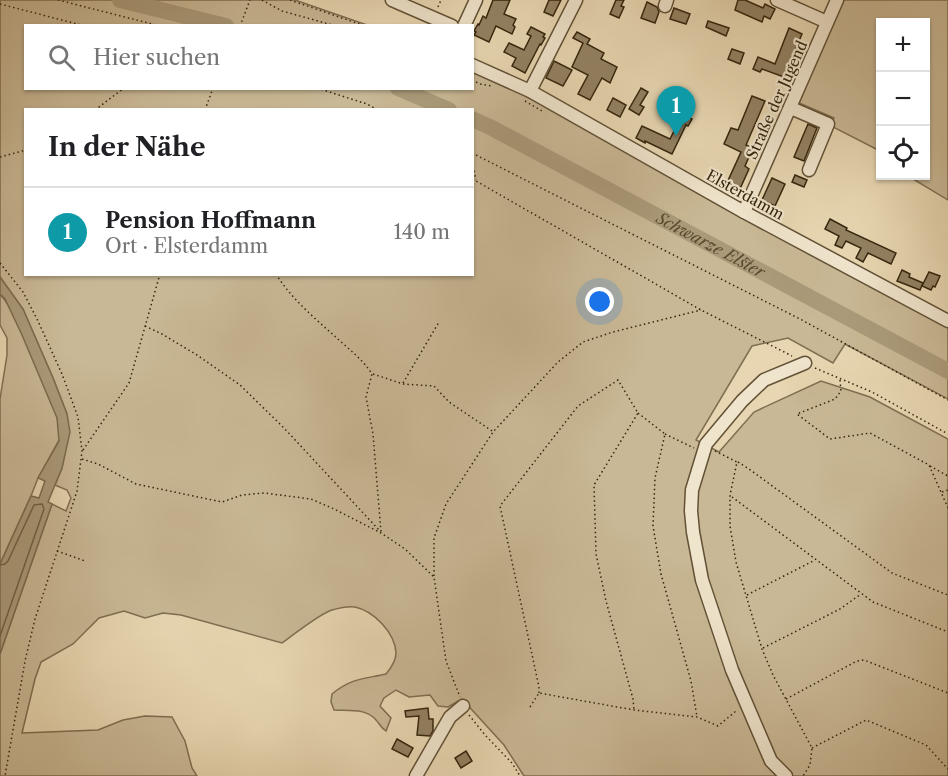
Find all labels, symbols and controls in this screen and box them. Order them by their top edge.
map controls [876,18,930,180]
button: + [876,18,930,72]
search box [24,24,474,90]
street label: Straße der Jugend [742,37,811,162]
icon: search [45,41,78,74]
text: Hier suchen [93,44,220,71]
button: − [876,72,930,126]
pin: 1 [656,86,696,136]
button: locate [876,126,930,180]
text: In der Nähe [48,131,205,163]
street label: Elsterdamm [703,165,788,224]
text: Pension Hoffmann [105,207,316,234]
water label: Schwarze Elster [652,207,770,282]
text: 1 [63,220,72,244]
text: 140 m [393,220,450,244]
text: Ort · Elsterdamm [105,234,268,258]
your location [585,287,614,316]

